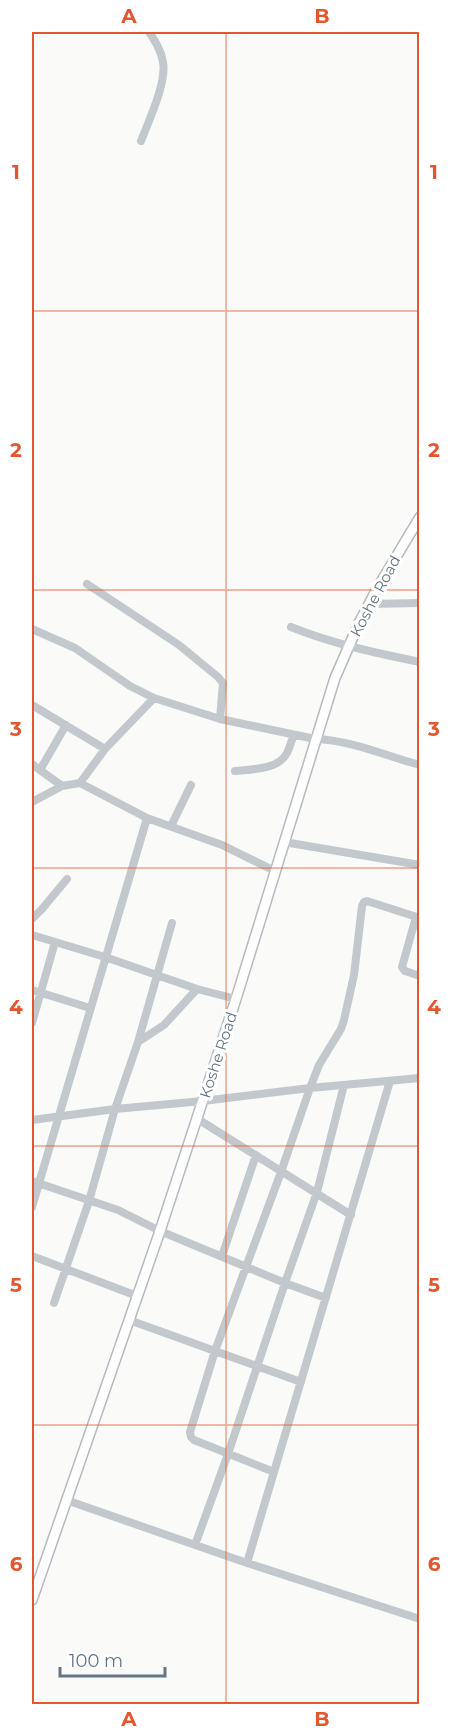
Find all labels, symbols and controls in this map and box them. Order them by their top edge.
text: A [120,4,137,28]
text: B [314,4,330,28]
text: 1 [12,160,20,184]
text: 1 [430,160,438,184]
text: 2 [10,438,22,462]
text: 2 [428,438,440,462]
street label: Koshe Road [346,552,404,640]
text: 3 [9,717,22,741]
text: 3 [427,717,440,741]
text: 4 [9,995,23,1019]
text: 4 [427,995,441,1019]
street label: Koshe Road [195,1010,241,1100]
text: 5 [10,1273,22,1297]
text: 5 [428,1273,440,1297]
text: 6 [10,1552,23,1576]
text: 6 [428,1552,441,1576]
scale bar [60,1640,165,1678]
text: 100 m [69,1650,123,1672]
text: A [120,1707,137,1731]
text: B [314,1707,330,1731]

